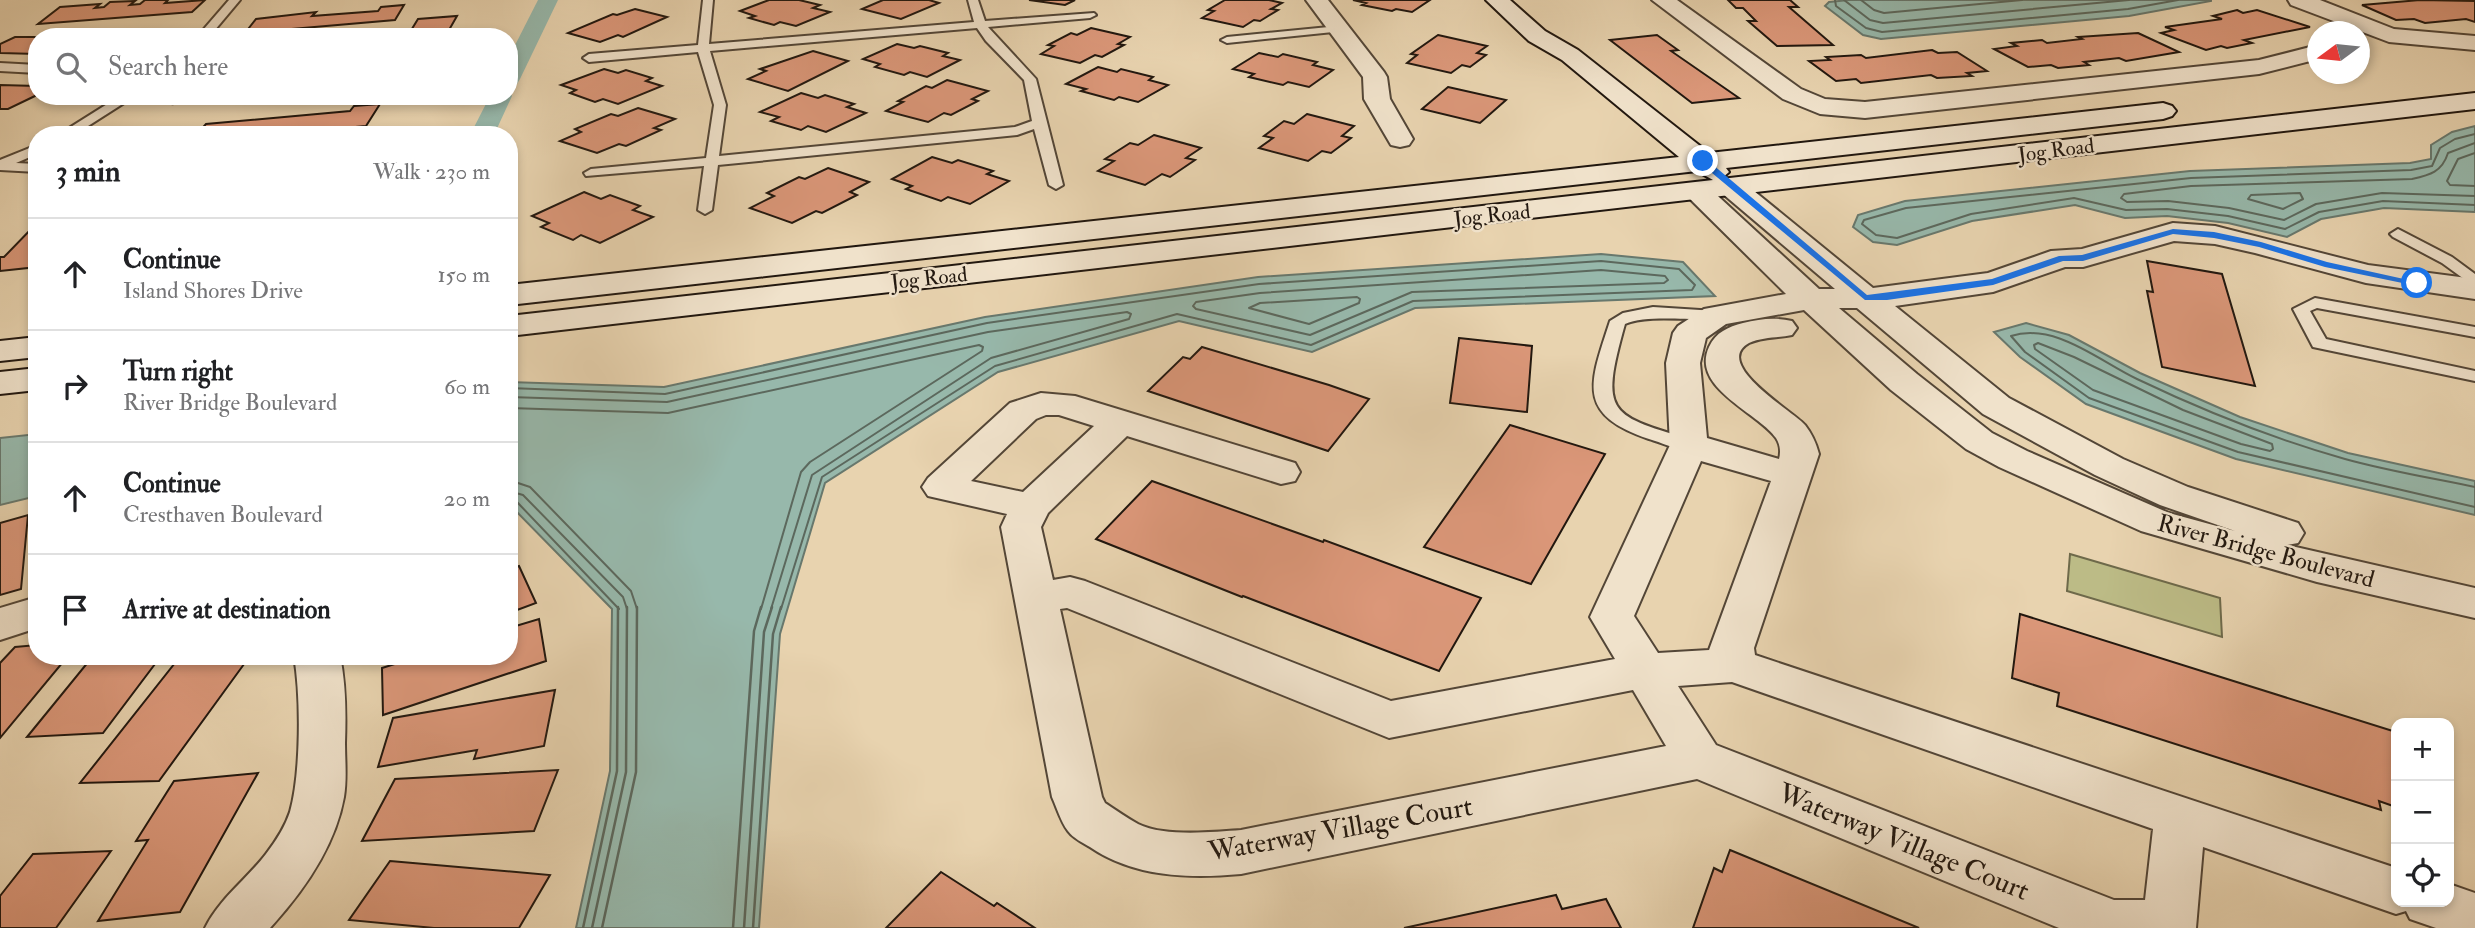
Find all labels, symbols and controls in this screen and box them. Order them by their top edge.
north arrow [2307,21,2370,84]
search box [28,28,518,105]
icon: search [52,48,90,86]
text: Search here [108,51,228,83]
street label: Jog Road [2015,132,2097,169]
route end [1687,145,1718,176]
text: 3 min [56,153,121,190]
text: Walk · 230 m [373,157,490,186]
street label: Jog Road [1451,198,1532,233]
text: Continue [123,244,221,276]
icon: ahead [56,255,94,293]
text: 150 m [437,260,490,289]
street label: Jog Road [888,261,969,296]
route start [2401,267,2432,298]
text: Island Shores Drive [123,276,303,305]
text: Turn right [123,356,233,388]
icon: right [56,367,94,405]
text: 60 m [444,372,490,401]
text: River Bridge Boulevard [123,388,337,417]
text: Continue [123,468,221,500]
icon: ahead [56,479,94,517]
text: 20 m [444,484,490,513]
text: Cresthaven Boulevard [123,500,323,529]
street label: River Bridge Boulevard [2154,508,2378,595]
icon: arrive [56,591,94,629]
text: Arrive at destination [123,594,331,626]
map controls [2391,718,2454,907]
button: + [2391,718,2454,781]
street label: Waterway Village Court [1772,776,2034,909]
button: − [2391,781,2454,844]
street label: Waterway Village Court [1204,789,1475,870]
button: locate [2391,844,2454,907]

